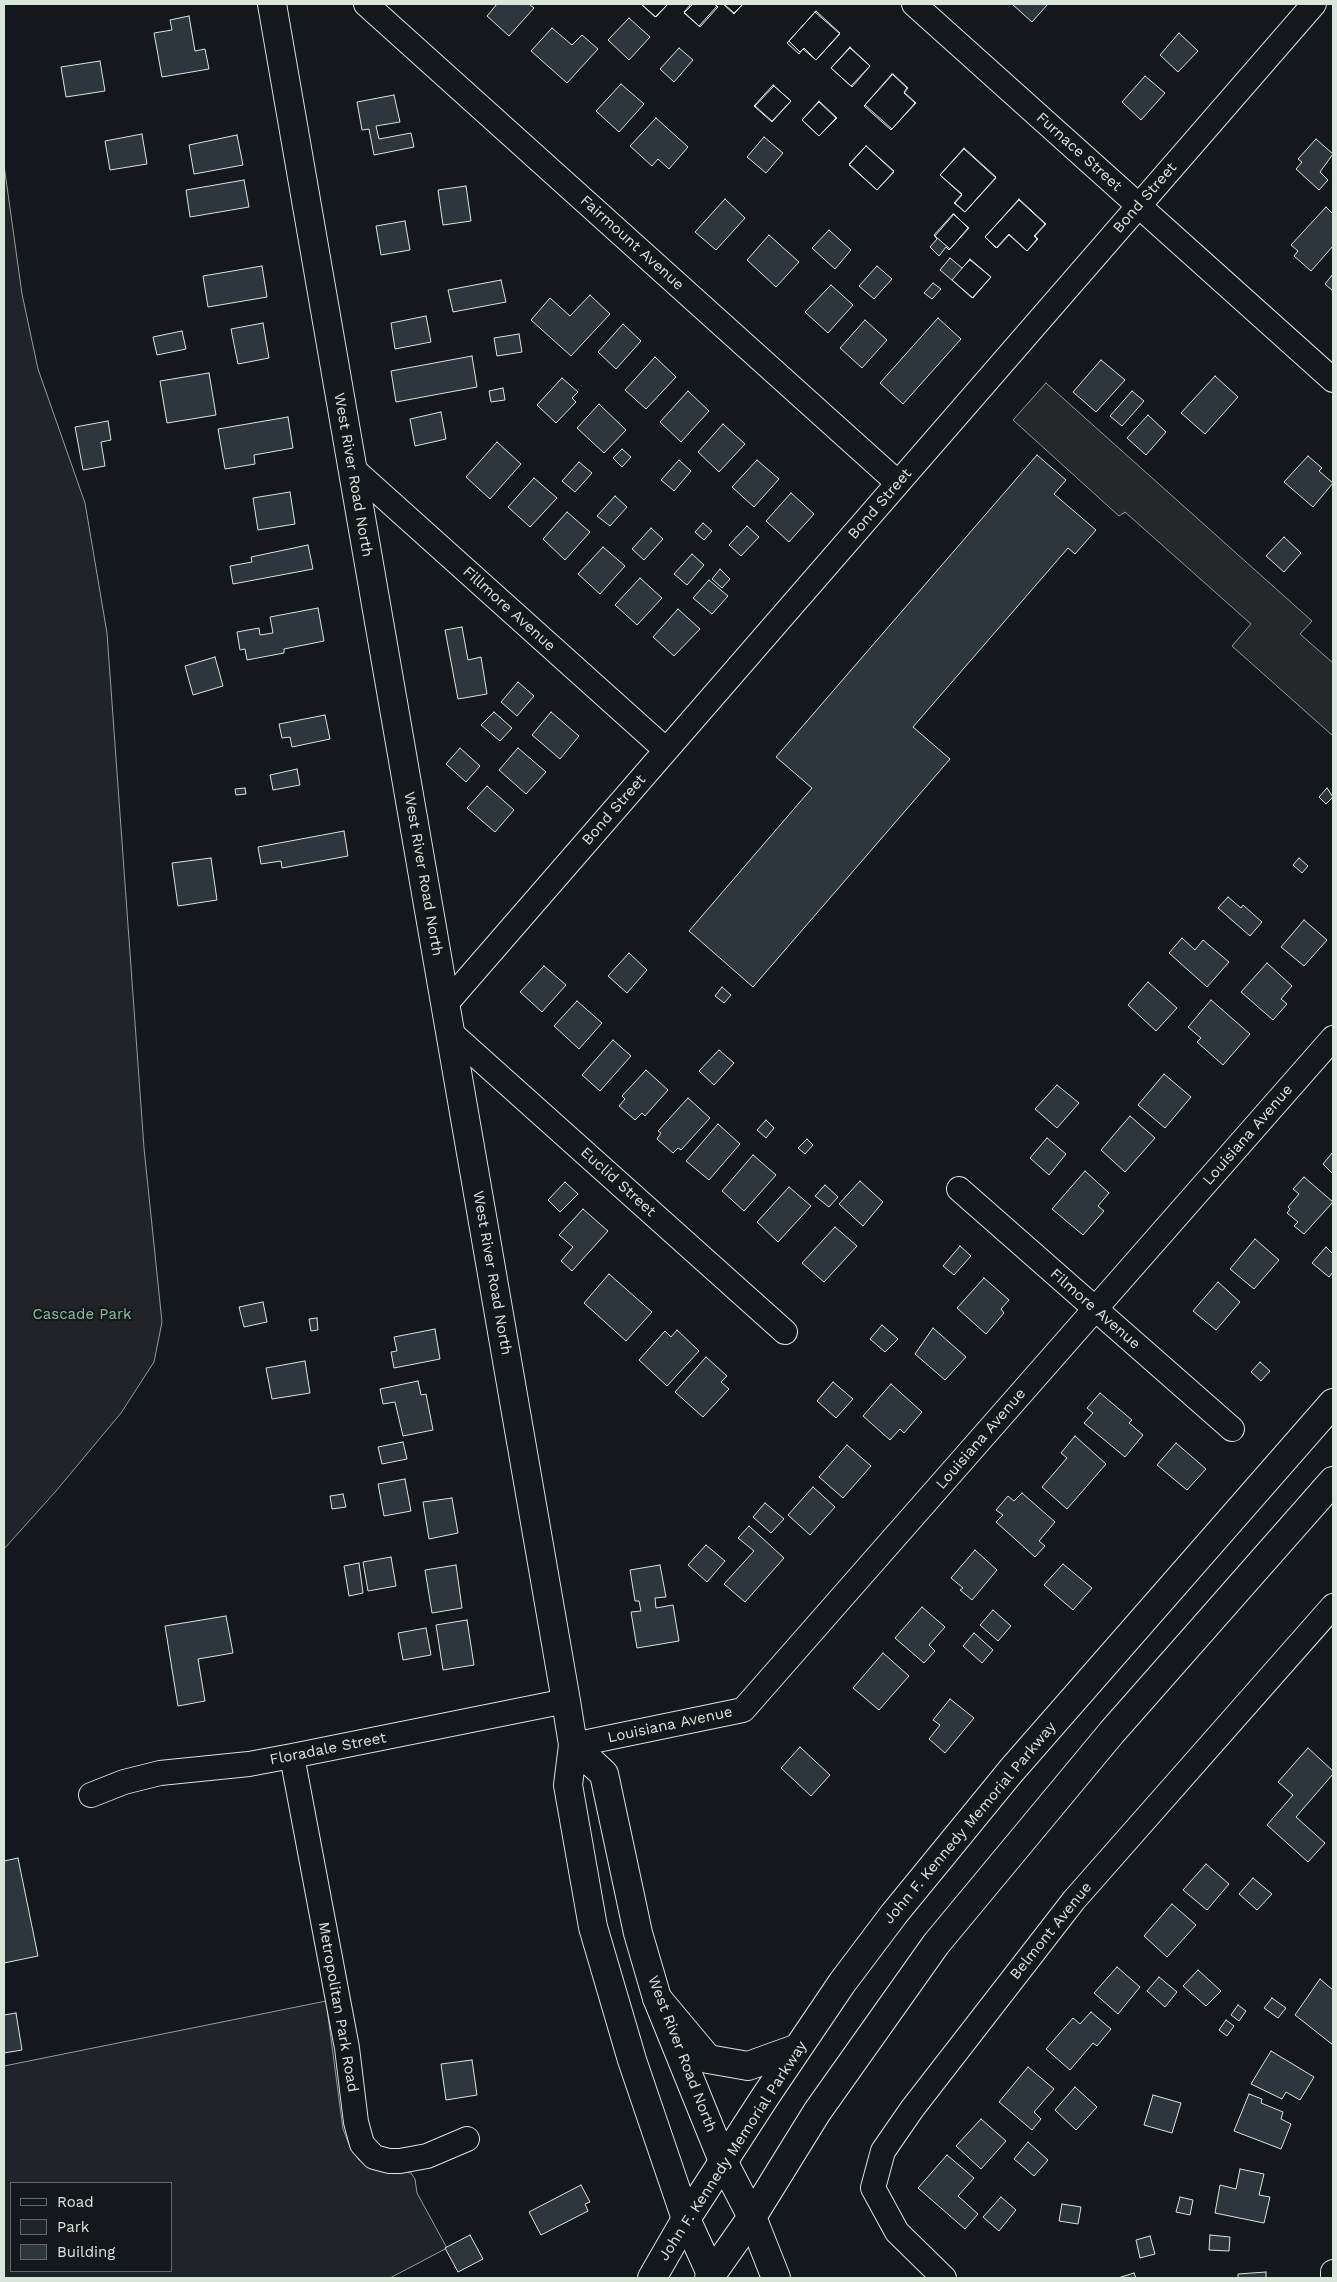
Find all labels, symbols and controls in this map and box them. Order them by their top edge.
street label: Furnace Street [1032,109,1126,195]
street label: Bond Street [1109,159,1181,237]
street label: Fairmount Avenue [576,192,688,294]
street label: West River Road North [330,392,376,558]
street label: Bond Street [844,465,916,543]
street label: Fillmore Avenue [459,563,559,655]
street label: Bond Street [578,771,650,849]
street label: West River Road North [400,791,446,957]
street label: Louisiana Avenue [1199,1081,1297,1189]
street label: Euclid Street [577,1143,659,1221]
street label: West River Road North [469,1190,515,1356]
street label: Filmore Avenue [1046,1265,1144,1353]
park label: Cascade Park [32,1306,132,1324]
street label: Louisiana Avenue [932,1385,1030,1493]
street label: Louisiana Avenue [606,1703,734,1747]
street label: John F. Kennedy Memorial Parkway [880,1718,1060,1928]
street label: Floradale Street [268,1729,388,1769]
street label: Belmont Avenue [1006,1879,1096,1983]
street label: Metropolitan Park Road [314,1921,362,2093]
street label: West River Road North [644,1973,720,2135]
street label: John F. Kennedy Memorial Parkway [655,2038,811,2264]
legend [10,2182,172,2272]
text: Road [57,2193,94,2211]
text: Park [57,2218,89,2236]
text: Building [57,2243,115,2261]

